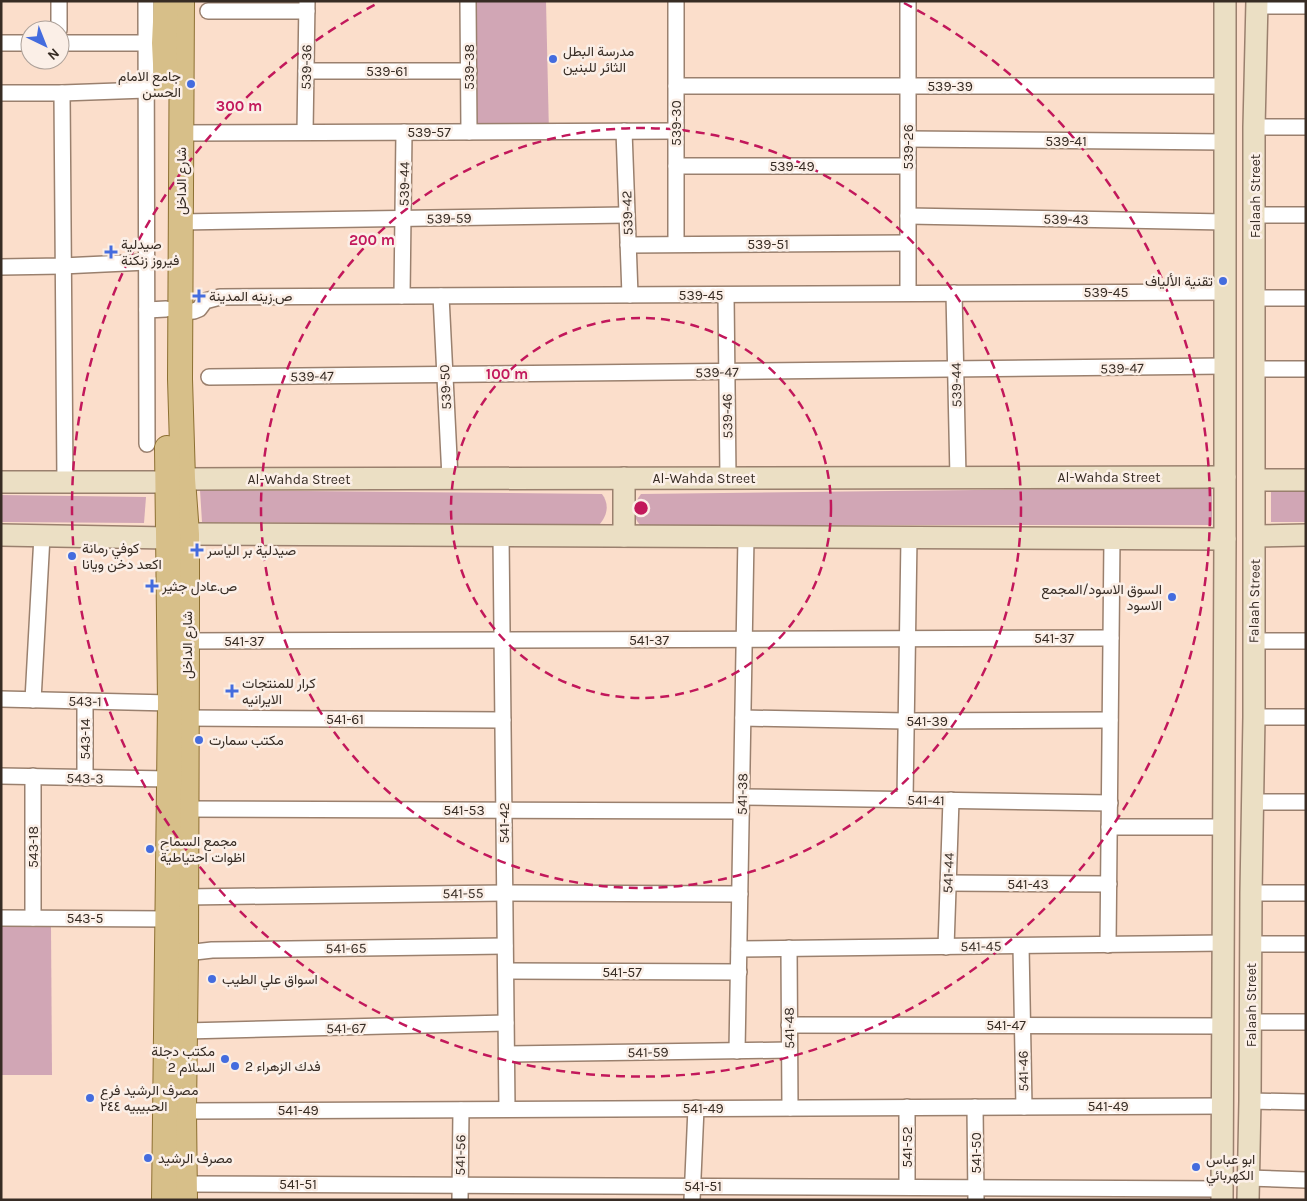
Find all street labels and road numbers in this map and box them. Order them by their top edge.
street label: 539-36 [298,44,315,90]
street label: 539-38 [461,44,478,90]
street label: 539-61 [366,63,408,80]
street label: 539-39 [927,78,973,95]
street label: 539-30 [668,100,685,146]
street label: 539-57 [407,124,451,141]
street label: 539-26 [900,124,917,170]
street label: 539-41 [1045,133,1087,150]
street label: شارع الداخل [173,147,192,215]
street label: Falaah Street [1247,154,1264,238]
street label: 539-49 [769,158,815,175]
street label: 539-44 [396,161,413,207]
street label: 539-42 [618,190,637,236]
street label: 539-59 [426,210,472,227]
street label: 539-43 [1043,211,1089,228]
street label: 539-51 [747,236,789,253]
street label: 539-45 [1084,284,1129,301]
street label: 539-45 [679,287,724,304]
street label: 539-47 [1100,360,1144,377]
street label: 539-44 [948,362,965,408]
street label: 539-50 [436,364,455,410]
street label: 539-47 [695,364,739,381]
street label: 539-47 [290,368,334,385]
street label: 539-46 [719,393,736,439]
street label: Al-Wahda Street [1058,469,1160,486]
street label: Al-Wahda Street [653,470,755,487]
street label: Al-Wahda Street [248,471,350,488]
street label: Falaah Street [1245,559,1264,643]
street label: شارع الداخل [179,611,198,679]
street label: 541-37 [1034,630,1074,647]
street label: 541-37 [629,632,669,649]
street label: 541-37 [224,633,264,650]
street label: 543-1 [68,693,102,710]
street label: 541-61 [326,711,364,728]
street label: 541-39 [906,713,948,730]
street label: 543-14 [77,718,94,760]
street label: 543-3 [66,770,104,787]
street label: 541-38 [734,773,751,815]
street label: 541-41 [907,792,945,809]
street label: 541-53 [443,802,485,819]
street label: 541-42 [496,802,513,844]
street label: 543-18 [25,826,42,868]
street label: 541-44 [939,852,958,894]
street label: 541-43 [1007,876,1049,893]
street label: 541-55 [442,885,484,902]
street label: 543-5 [67,910,103,927]
street label: 541-45 [960,938,1002,955]
street label: 541-65 [325,940,367,957]
street label: Falaah Street [1243,963,1260,1047]
street label: 541-57 [602,964,642,981]
street label: 541-48 [781,1007,798,1049]
street label: 541-47 [986,1017,1026,1034]
street label: 541-67 [326,1020,366,1037]
street label: 541-59 [627,1044,669,1061]
street label: 541-46 [1015,1050,1032,1092]
street label: 541-49 [1087,1098,1129,1115]
street label: 541-49 [682,1100,724,1117]
street label: 541-49 [277,1102,319,1119]
street label: 541-52 [899,1126,916,1168]
street label: 541-50 [968,1132,985,1174]
street label: 541-56 [452,1134,469,1176]
street label: 541-51 [279,1176,317,1193]
street label: 541-51 [684,1178,722,1195]

